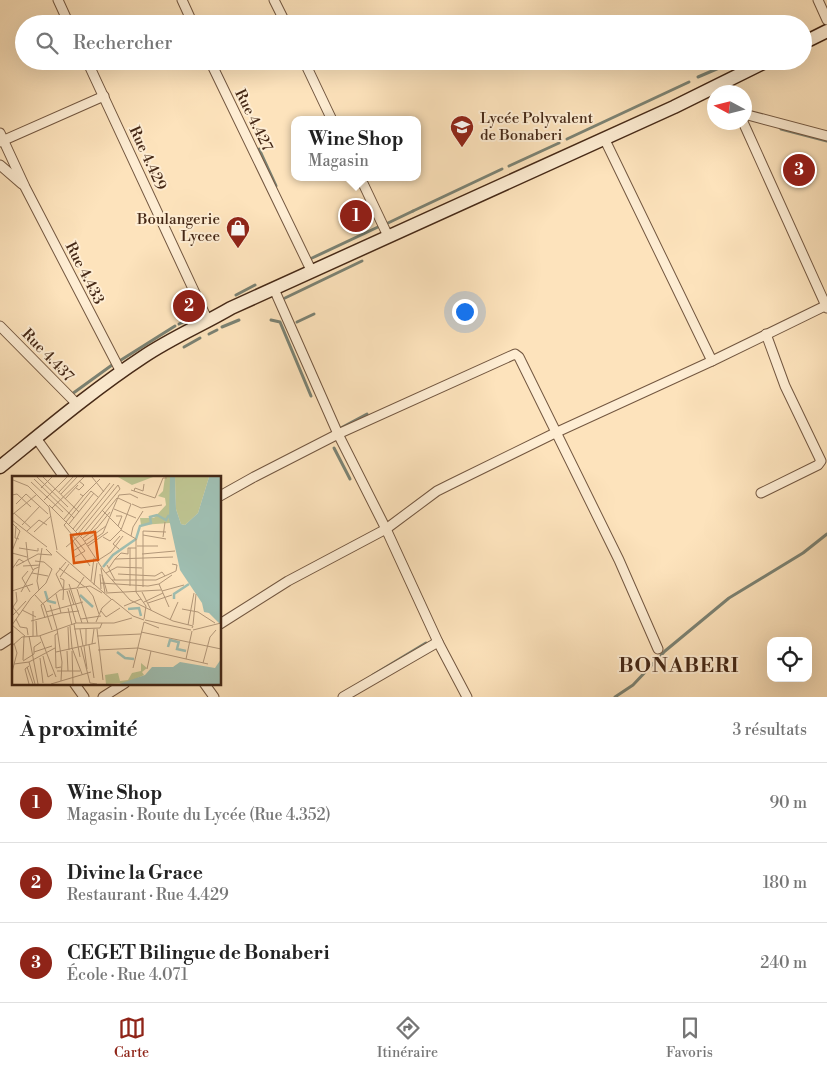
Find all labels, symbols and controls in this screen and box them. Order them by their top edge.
search box [15,15,812,70]
icon: search [33,29,61,57]
text: Rechercher [73,31,172,55]
north arrow [707,85,752,130]
street label: Rue 4.427 [230,86,277,155]
place label: Lycée Polyvalent de Bonaberi [480,109,594,145]
school or university icon: Lycée Polyvalent de Bonaberi [449,114,475,148]
popup [291,116,421,181]
street label: Rue 4.429 [124,123,171,193]
text: Wine Shop [308,127,404,151]
text: Magasin [308,151,369,171]
pin: 3 [783,151,815,189]
pin: 1 [340,197,372,235]
place label: Boulangerie Lycee [136,210,220,246]
shop icon: Boulangerie Lycee [225,215,251,249]
street label: Rue 4.433 [61,239,108,308]
pin: 2 [173,287,205,325]
your location [452,299,478,325]
street label: Rue 4.437 [18,325,78,386]
inset map [12,476,221,684]
map controls [767,637,812,682]
button: locate [767,637,812,682]
district label: BONABERI [619,654,739,679]
text: À proximité [20,717,137,743]
text: 3 résultats [732,720,807,740]
text: Wine Shop [67,781,162,805]
text: 1 [32,793,40,813]
text: 90 m [769,793,807,813]
text: Magasin · Route du Lycée (Rue 4.352) [67,805,331,825]
text: Divine la Grace [67,861,203,885]
text: 2 [31,873,41,893]
text: 180 m [763,873,807,893]
text: Restaurant · Rue 4.429 [67,885,229,905]
text: CEGET Bilingue de Bonaberi [67,941,330,965]
text: 3 [31,953,41,973]
text: 240 m [760,953,807,973]
text: École · Rue 4.071 [67,965,188,985]
tab: Carte [114,1014,149,1062]
tab: Itinéraire [377,1014,438,1062]
tab: Favoris [666,1014,713,1062]

